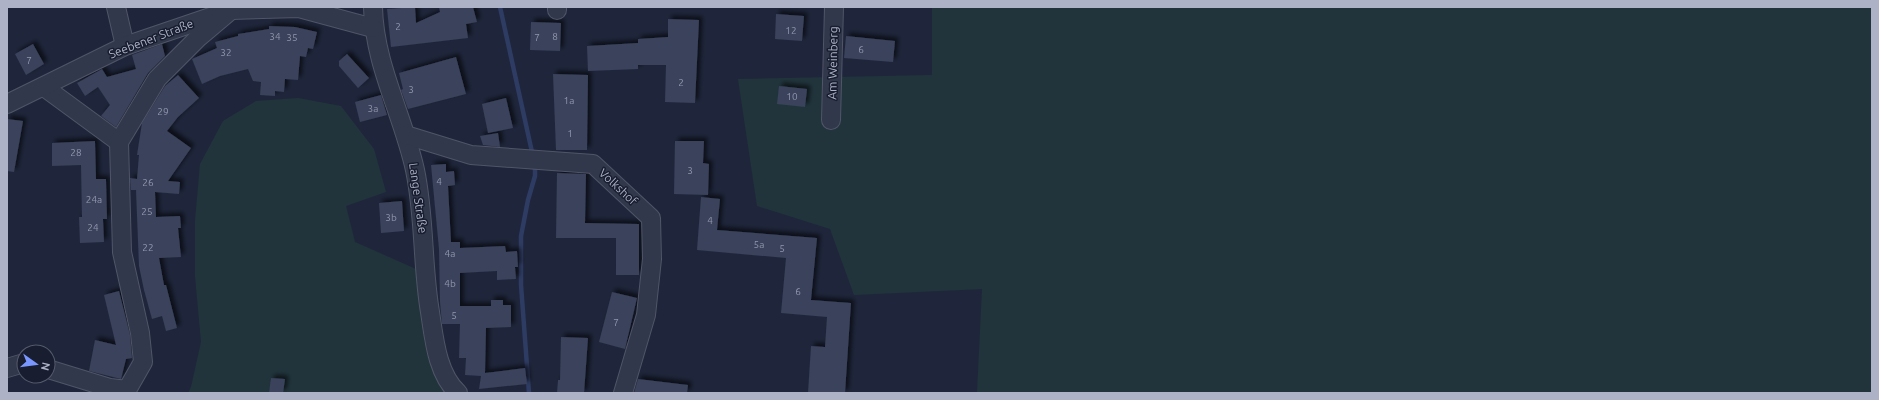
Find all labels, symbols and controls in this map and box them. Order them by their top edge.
street label: Seebener Straße [107,16,195,61]
house number: 2 [395,21,401,32]
house number: 12 [785,25,797,36]
street label: Am Weinberg [825,26,840,100]
house number: 34 [269,31,281,42]
house number: 8 [552,31,558,42]
house number: 35 [286,32,298,43]
house number: 7 [534,32,540,43]
house number: 6 [858,44,864,55]
house number: 32 [220,47,232,58]
house number: 7 [26,55,32,66]
house number: 2 [678,77,684,88]
house number: 3 [408,84,414,95]
house number: 10 [786,91,798,102]
house number: 1a [564,95,574,106]
house number: 3a [368,103,378,114]
house number: 29 [157,106,169,117]
house number: 1 [567,128,573,139]
house number: 28 [70,147,82,158]
street label: Lange Straße [407,162,430,234]
house number: 3 [687,165,693,176]
street label: Volkshof [597,166,640,208]
house number: 4 [436,176,442,187]
house number: 26 [142,177,154,188]
house number: 24a [86,194,102,205]
house number: 25 [141,206,153,217]
house number: 3b [385,212,397,223]
house number: 4 [707,215,713,226]
house number: 24 [87,222,99,233]
house number: 5a [754,239,764,250]
house number: 22 [142,242,154,253]
house number: 5 [779,243,785,254]
house number: 4a [445,248,455,259]
house number: 4b [444,278,456,289]
house number: 6 [795,286,801,297]
house number: 5 [451,310,457,321]
house number: 7 [613,317,619,328]
north arrow [16,344,56,384]
text: N [39,361,53,372]

